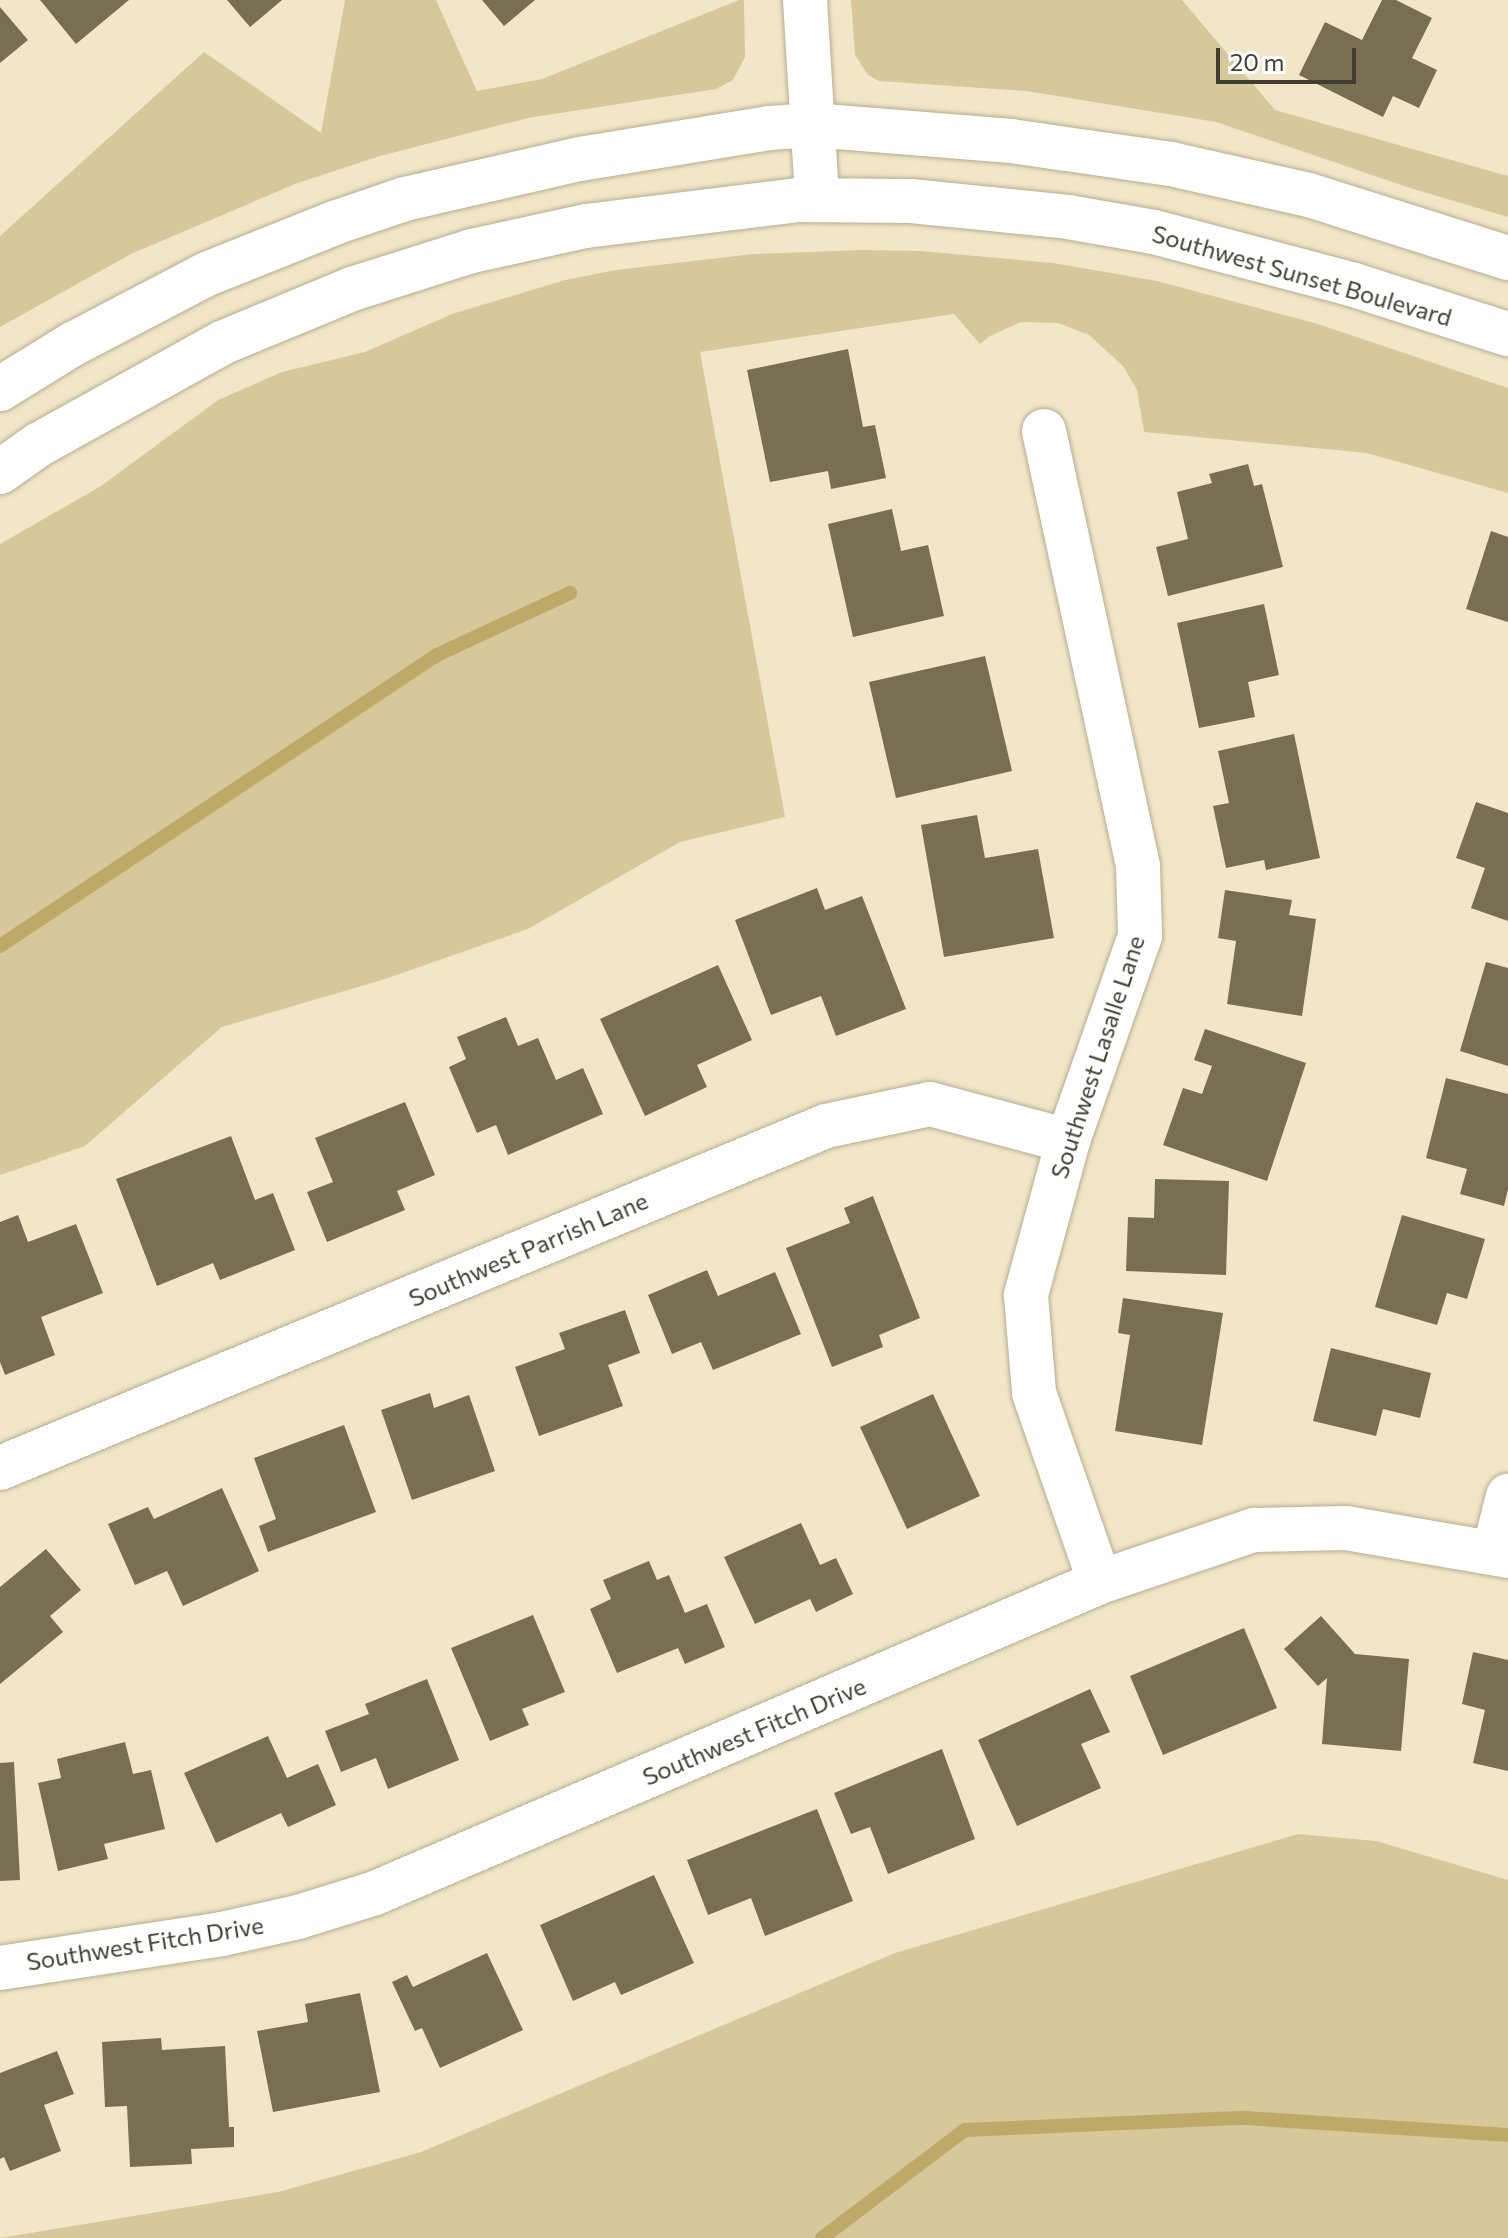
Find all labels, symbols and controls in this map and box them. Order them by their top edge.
scale bar [1220,32,1360,82]
text: 20 m [1230,47,1284,76]
street label: Southwest Sunset Boulevard [1149,218,1455,332]
street label: Southwest Lasalle Lane [1044,932,1150,1182]
street label: Southwest Parrish Lane [404,1186,652,1312]
street label: Southwest Fitch Drive [638,1671,870,1791]
street label: Southwest Fitch Drive [24,1910,266,1976]

